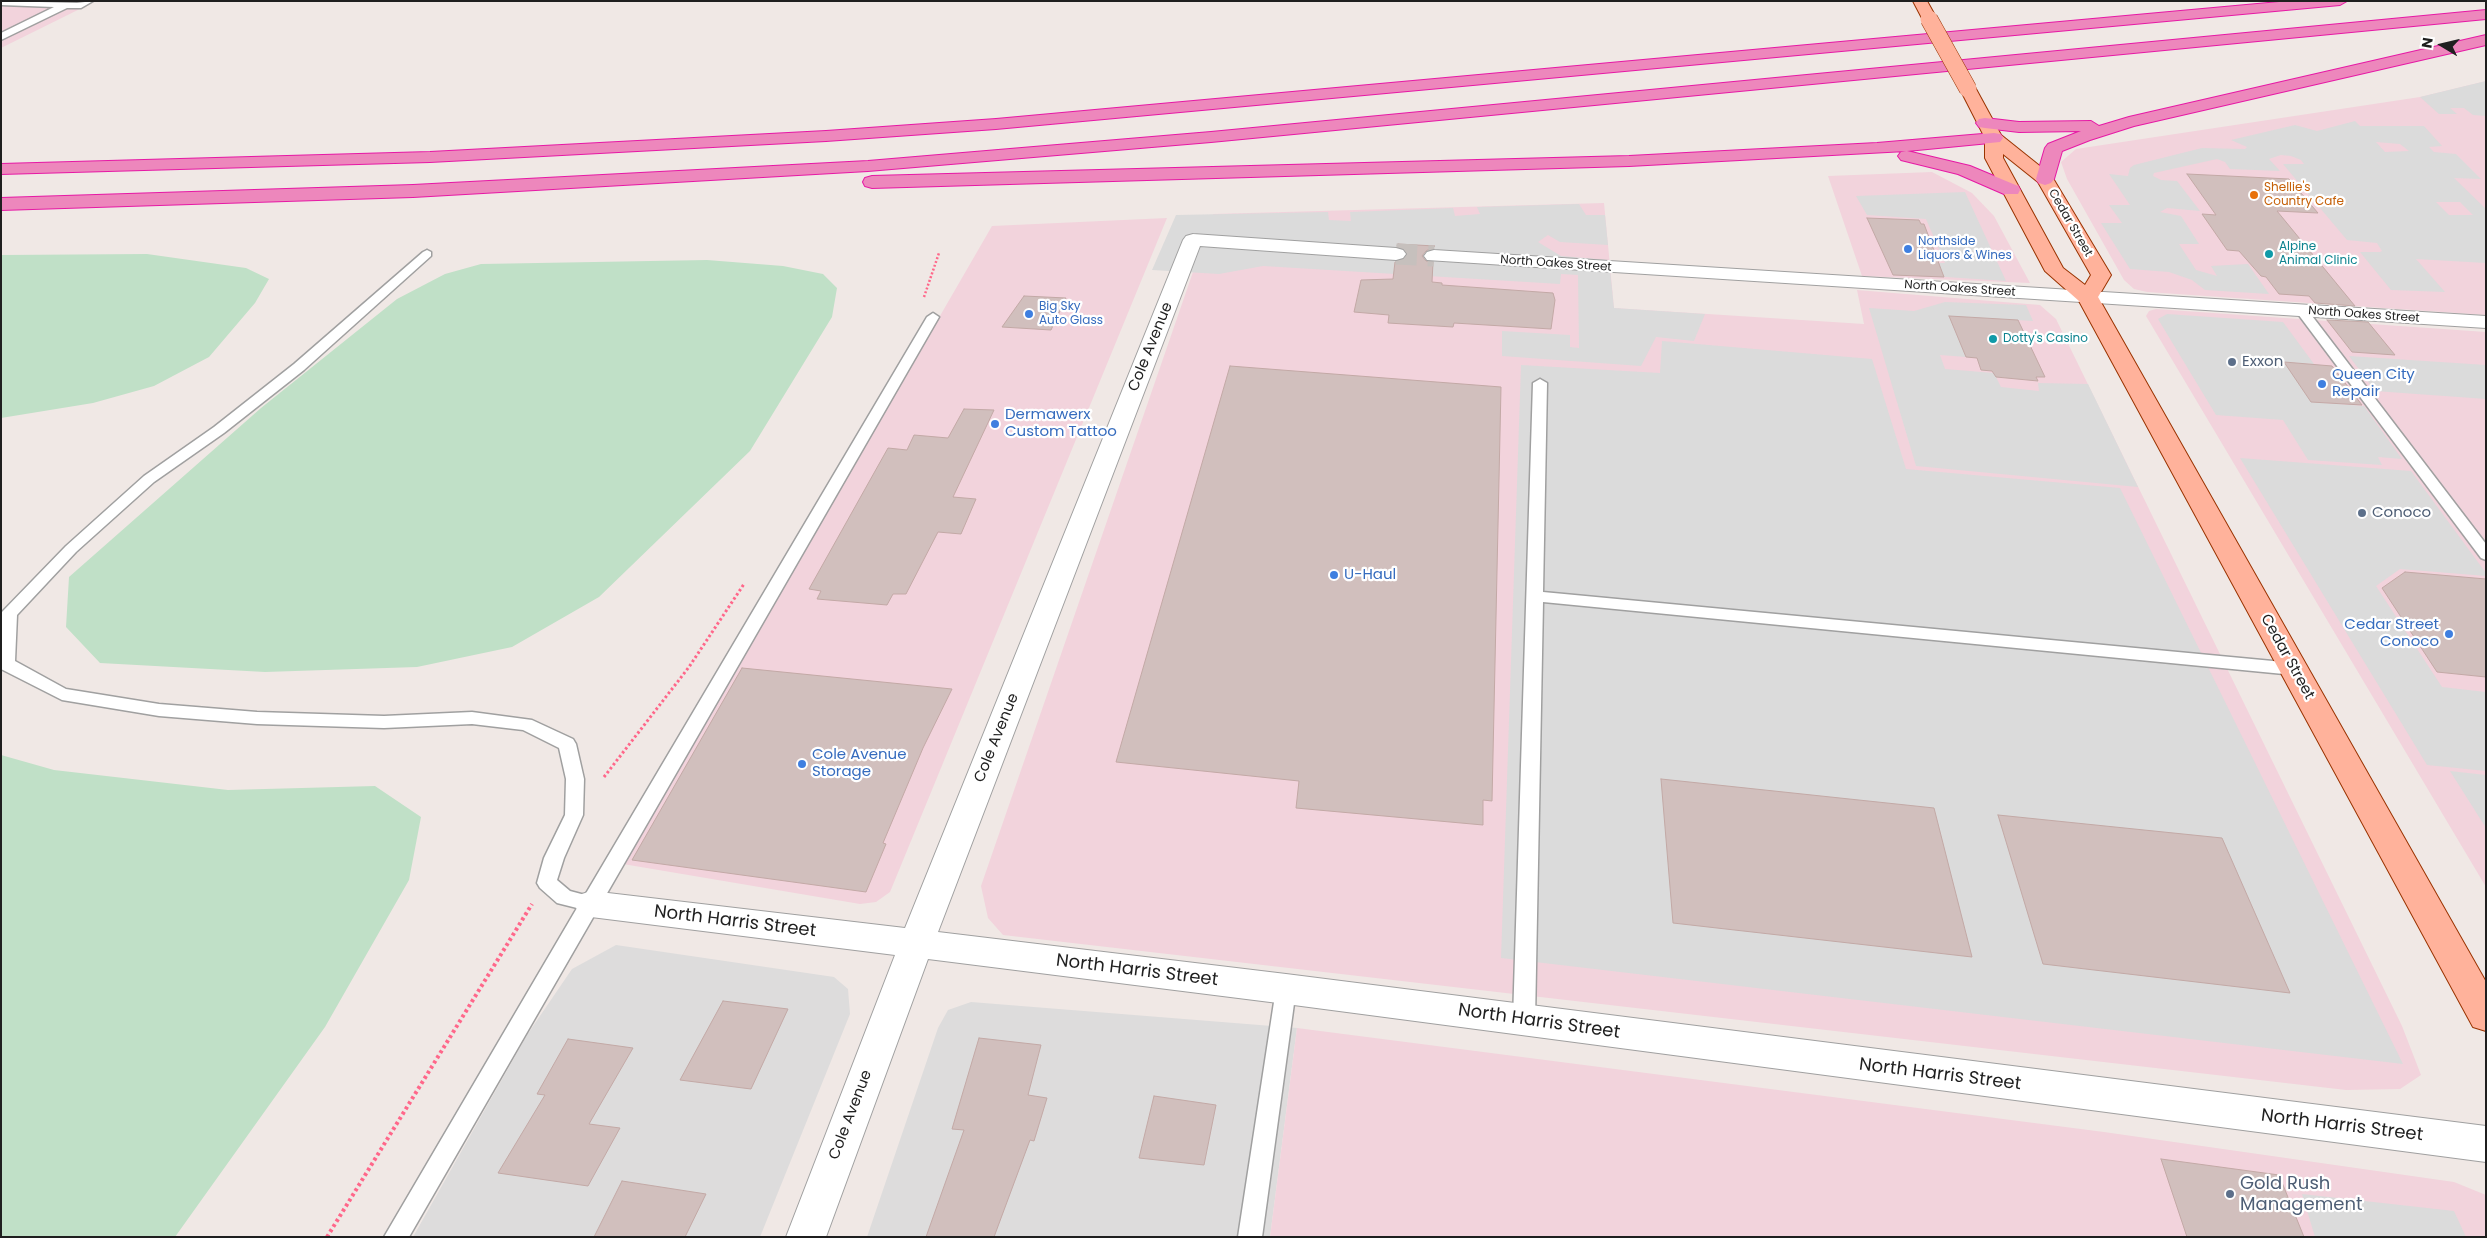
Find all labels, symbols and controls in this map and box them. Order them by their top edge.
north arrow [2417,20,2467,70]
text: N [2416,36,2438,49]
place label: Shellie's Country Cafe [2264,181,2344,209]
street label: Cedar Street [2045,187,2095,259]
marker: Shellie's Country Cafe [2248,189,2260,201]
place label: Northside Liquors & Wines [1918,235,2012,263]
place label: Alpine Animal Clinic [2279,240,2357,268]
marker: Northside Liquors & Wines [1902,243,1914,255]
marker: Alpine Animal Clinic [2263,248,2275,260]
street label: North Oakes Street [1500,253,1612,275]
street label: North Oakes Street [1904,278,2016,300]
place label: Big Sky Auto Glass [1039,300,1103,328]
street label: Cole Avenue [1125,300,1177,394]
street label: North Oakes Street [2308,304,2420,326]
marker: Big Sky Auto Glass [1023,308,1035,320]
place label: Dotty's Casino [2003,332,2088,346]
marker: Dotty's Casino [1987,333,1999,345]
place label: Exxon [2242,353,2283,371]
marker: Exxon [2226,356,2238,368]
place label: Queen City Repair [2332,366,2415,401]
marker: Queen City Repair [2316,378,2328,390]
place label: Dermawerx Custom Tattoo [1005,406,1117,441]
marker: Dermawerx Custom Tattoo [989,418,1001,430]
place label: Conoco [2372,504,2431,522]
marker: Conoco [2356,507,2368,519]
place label: U-Haul [1344,566,1396,584]
marker: U-Haul [1328,569,1340,581]
street label: Cedar Street [2256,611,2318,703]
place label: Cedar Street Conoco [2344,616,2439,651]
marker: Cedar Street Conoco [2443,628,2455,640]
street label: Cole Avenue [971,691,1023,785]
place label: Cole Avenue Storage [812,746,906,781]
marker: Cole Avenue Storage [796,758,808,770]
street label: North Harris Street [653,901,817,943]
street label: North Harris Street [1055,950,1219,992]
street label: North Harris Street [1457,1000,1621,1044]
street label: North Harris Street [1858,1054,2022,1096]
street label: Cole Avenue [826,1068,876,1162]
street label: North Harris Street [2260,1105,2424,1147]
place label: Gold Rush Management [2240,1173,2362,1216]
marker: Gold Rush Management [2224,1188,2236,1200]

